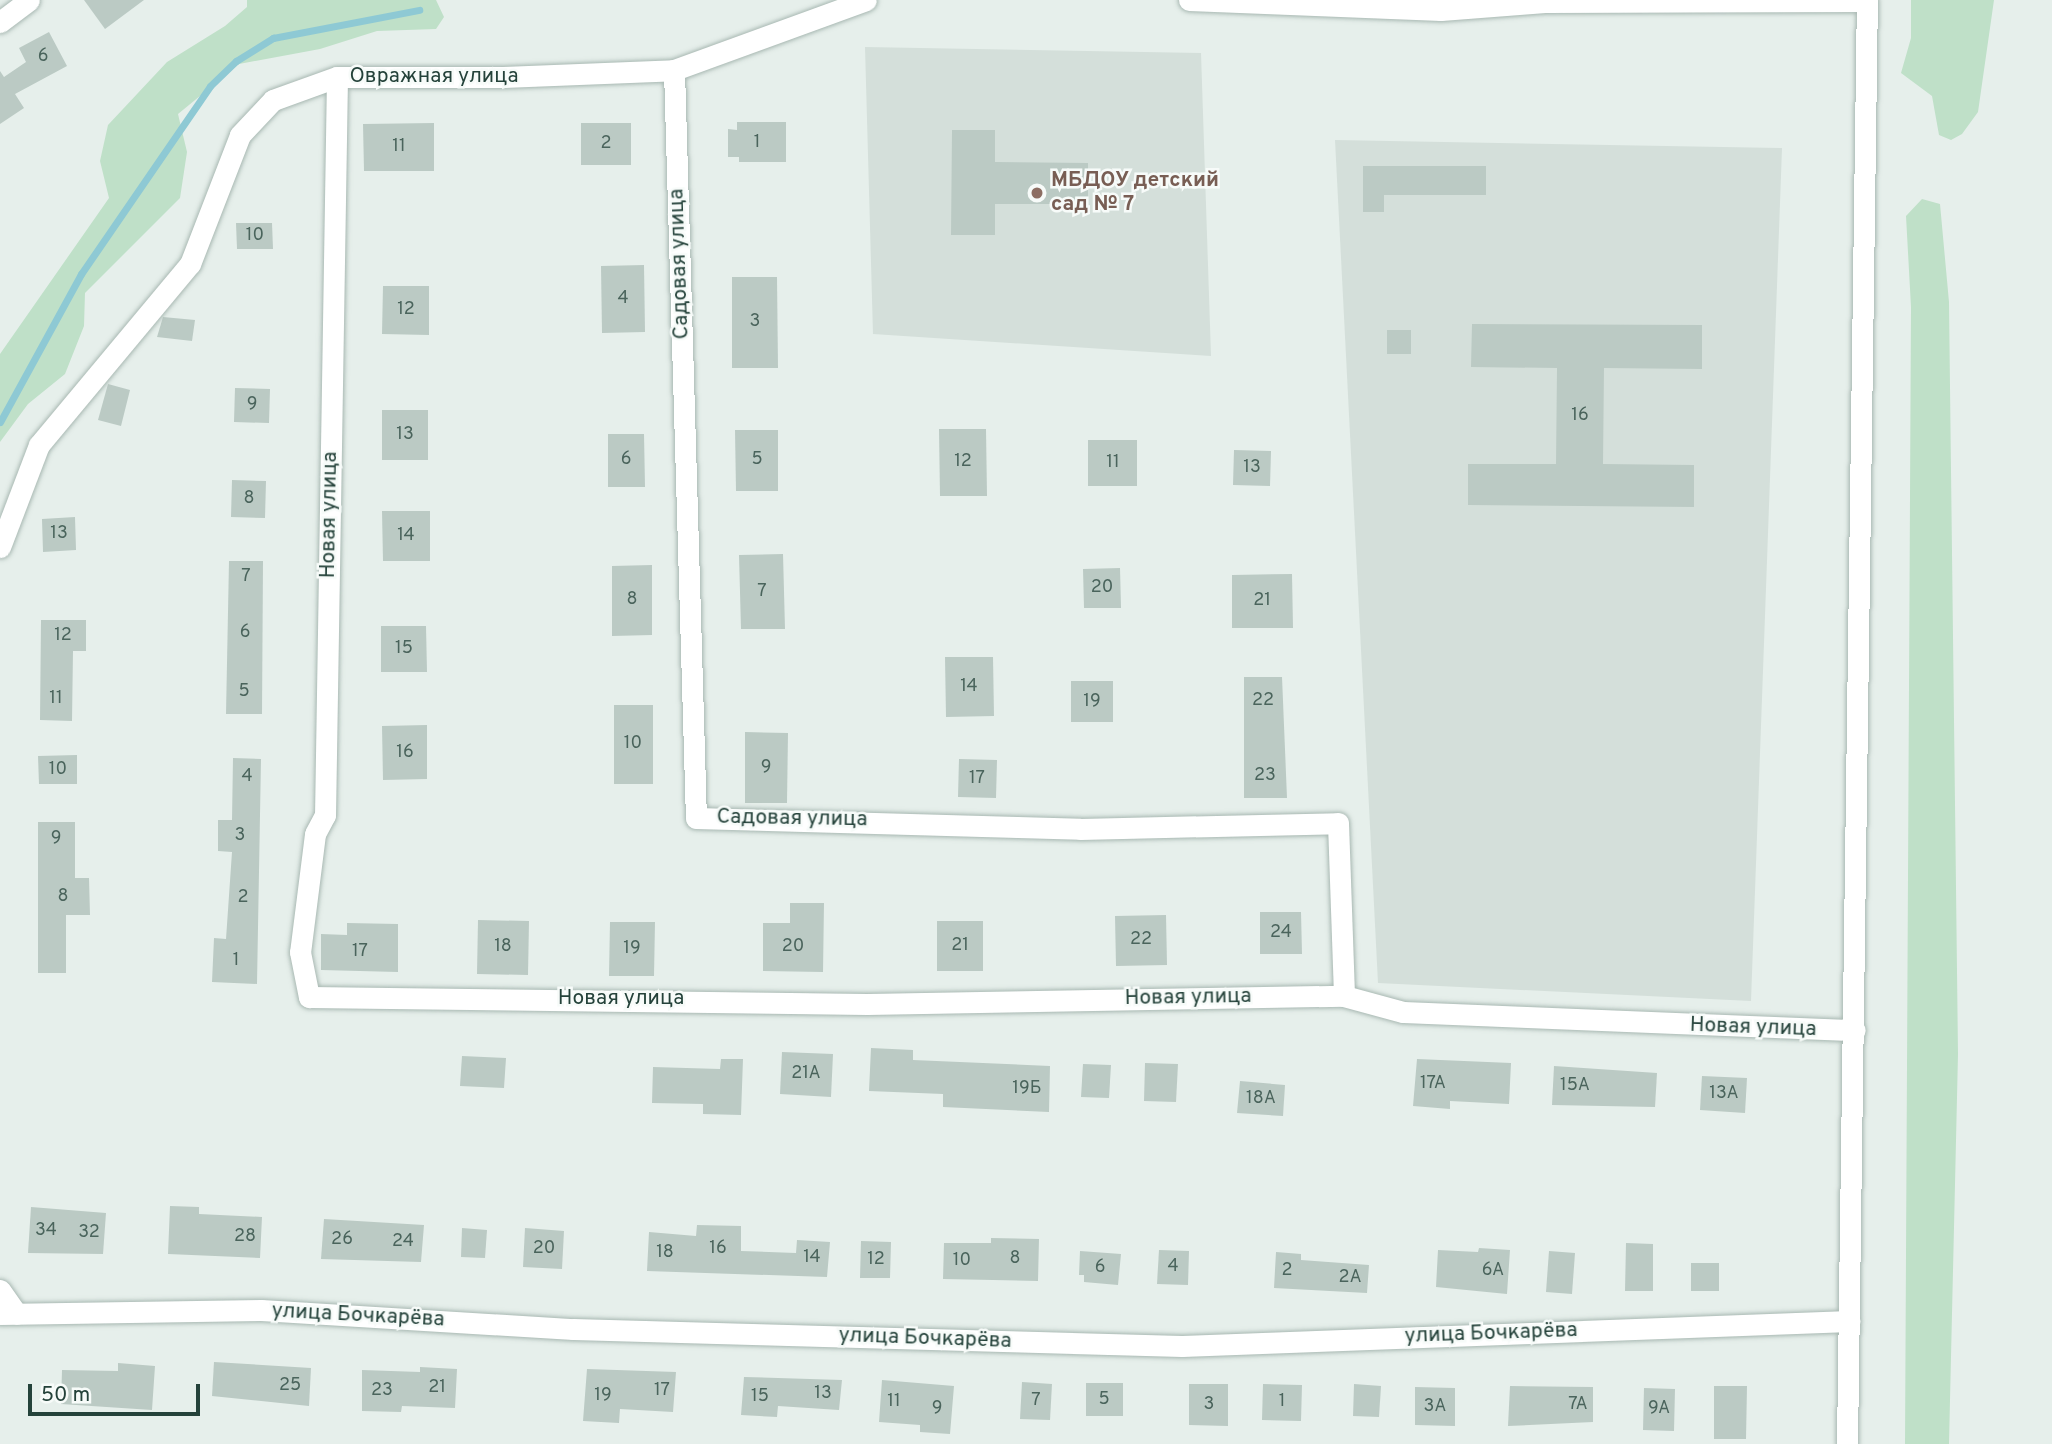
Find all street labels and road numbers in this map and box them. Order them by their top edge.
street label: Овражная улица [349,64,519,90]
street label: Садовая улица [665,188,695,340]
street label: Новая улица [316,451,344,579]
street label: Садовая улица [716,805,868,833]
street label: Новая улица [1124,984,1252,1012]
street label: Новая улица [558,986,684,1012]
street label: Новая улица [1689,1013,1817,1043]
street label: улица Бочкарёва [271,1299,445,1333]
street label: улица Бочкарёва [1404,1318,1578,1350]
street label: улица Бочкарёва [838,1323,1012,1355]

